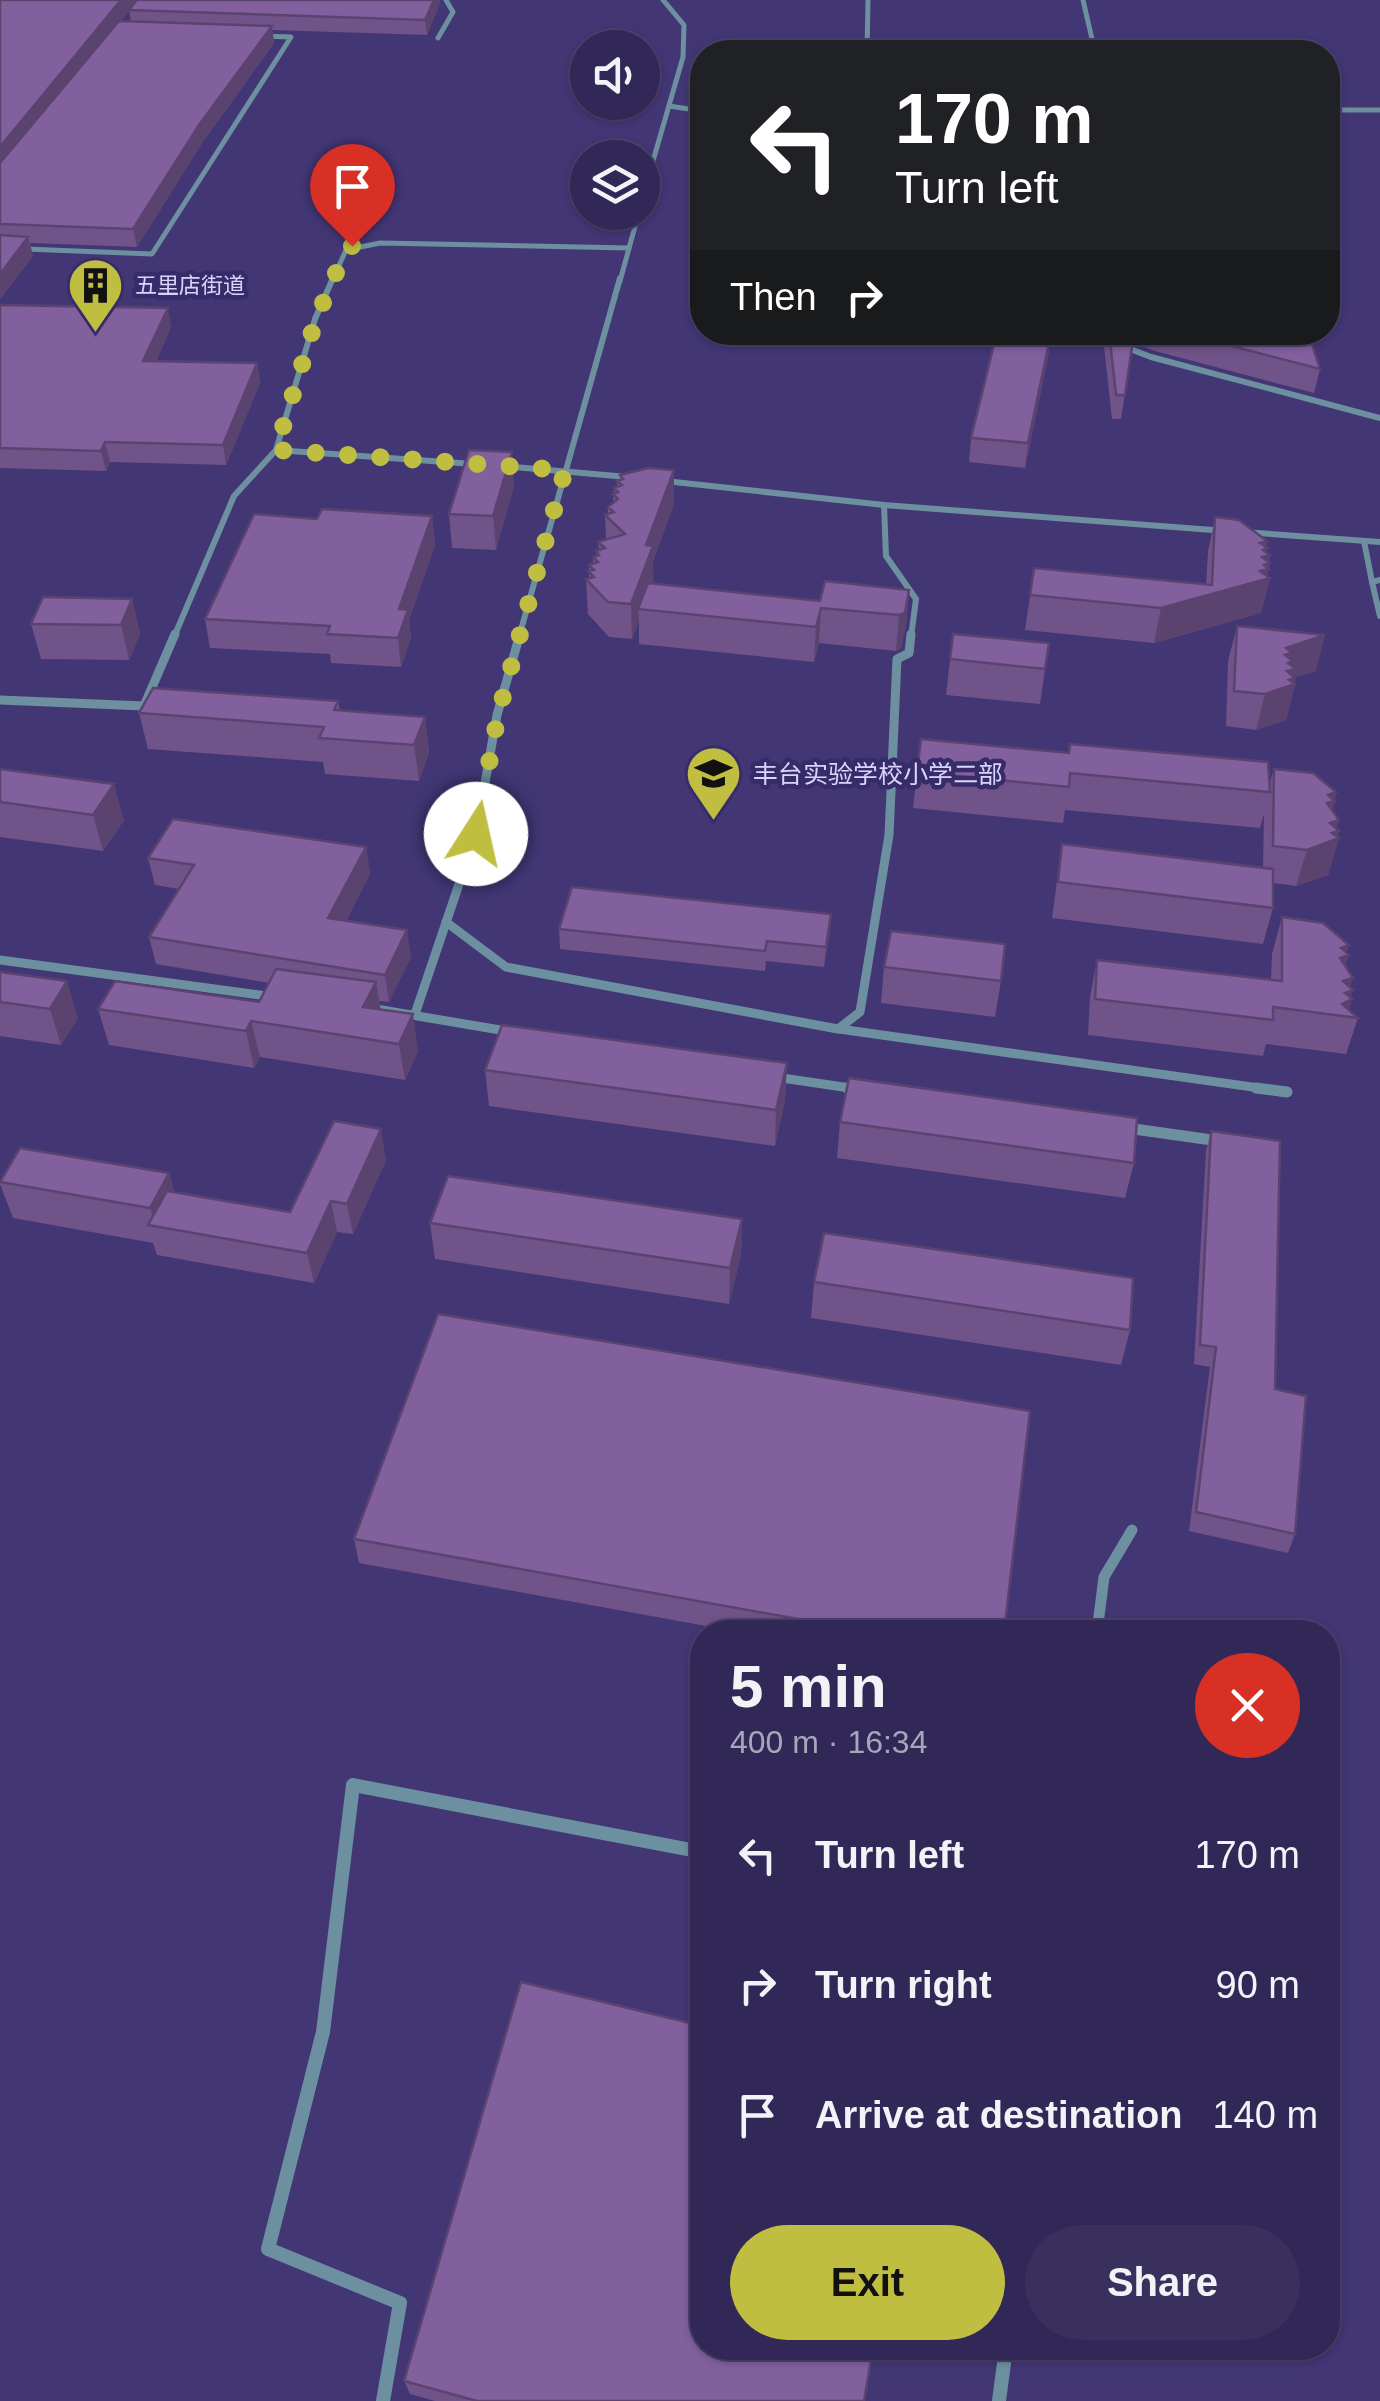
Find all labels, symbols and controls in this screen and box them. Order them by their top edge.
map controls [570,30,660,230]
button: sound [570,30,660,120]
icon: left [730,80,860,210]
text: 170 m [895,80,1093,158]
button: layers [570,140,660,230]
pin [310,144,395,247]
icon: arrive [325,159,380,214]
text: Turn left [895,162,1058,213]
building icon: 五里店街道 [66,255,126,334]
icon: right [837,270,892,325]
place label: 五里店街道 [135,273,245,298]
text: Then [730,276,817,318]
school or university icon: 丰台实验学校小学二部 [684,744,744,823]
place label: 丰台实验学校小学二部 [753,760,1003,788]
position arrow [424,782,528,886]
text: 5 min [730,1653,887,1720]
button: close [1195,1653,1300,1758]
text: 400 m · 16:34 [730,1724,927,1760]
icon: left [730,1828,785,1883]
text: Turn left [815,1834,964,1876]
text: 170 m [1194,1834,1300,1876]
icon: right [730,1958,785,2013]
text: Turn right [815,1964,992,2006]
text: 90 m [1216,1964,1300,2006]
icon: arrive [730,2088,785,2143]
text: Arrive at destination [815,2094,1182,2136]
text: 140 m [1212,2094,1318,2136]
button: Exit [730,2225,1005,2340]
button: Share [1025,2225,1300,2340]

